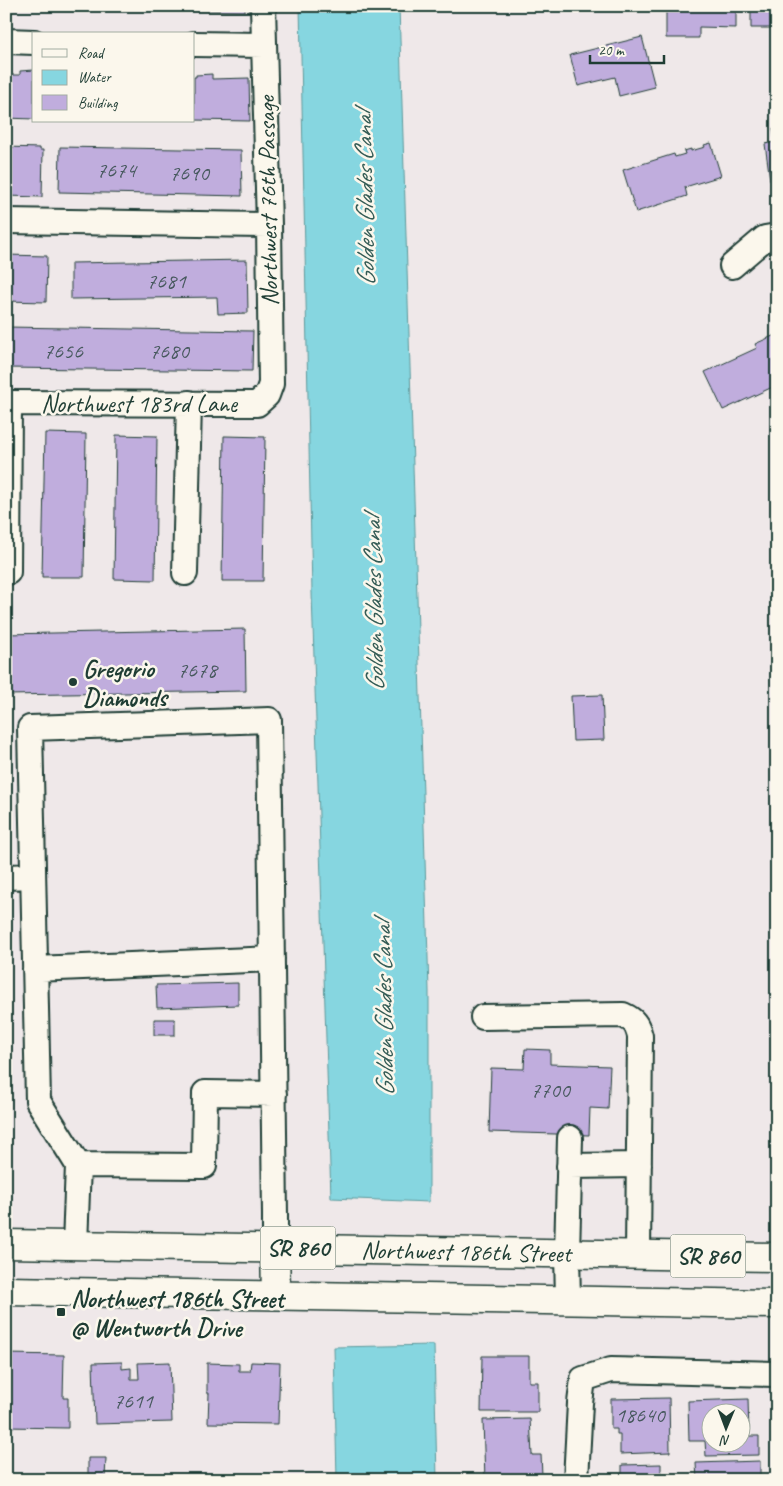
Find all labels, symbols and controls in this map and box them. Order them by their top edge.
legend [32,32,195,122]
scale bar [590,32,664,64]
text: 20 m [598,41,625,60]
text: Road [78,44,105,63]
text: Water [78,68,112,87]
text: Building [78,94,118,113]
street label: Northwest 76th Passage [250,94,286,306]
water label: Golden Glades Canal [346,103,383,286]
house number: 7674 [96,156,138,184]
house number: 7690 [169,159,211,187]
house number: 7681 [146,267,187,295]
house number: 7656 [43,337,84,365]
house number: 7680 [149,337,191,365]
street label: Northwest 183rd Lane [41,388,239,420]
water label: Golden Glades Canal [355,508,392,691]
place label: Gregorio Diamonds [83,653,169,714]
house number: 7678 [177,656,219,684]
marker: Gregorio Diamonds [67,676,79,688]
water label: Golden Glades Canal [365,913,402,1096]
house number: 7700 [530,1076,572,1104]
road number: SR 860 [260,1226,336,1270]
street label: Northwest 186th Street [361,1234,574,1270]
road number: SR 860 [670,1234,746,1278]
place label: Northwest 186th Street @ Wentworth Drive [71,1283,286,1344]
marker: Northwest 186th Street @ Wentworth Drive [55,1306,67,1318]
house number: 7611 [113,1387,154,1415]
house number: 18640 [615,1401,667,1429]
north arrow [700,1404,750,1454]
text: N [719,1432,730,1449]

